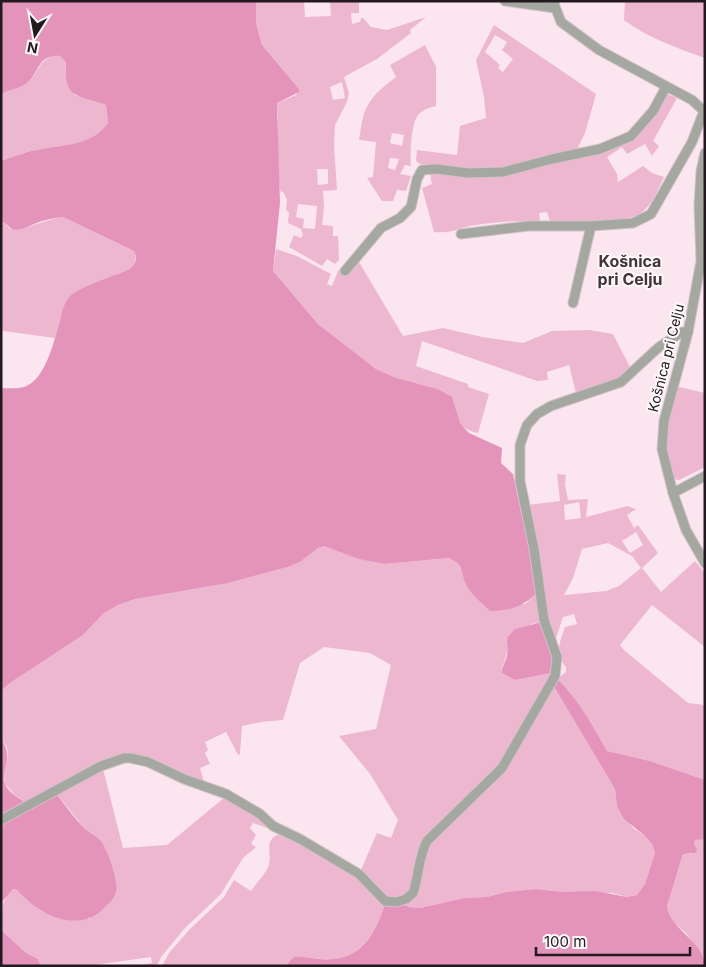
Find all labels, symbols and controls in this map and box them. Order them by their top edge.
north arrow [10,10,60,60]
text: N [26,39,39,58]
district label: Košnica pri Celju [598,251,662,289]
street label: Košnica pri Celju [644,302,687,414]
scale bar [536,924,690,956]
text: 100 m [544,932,586,951]

